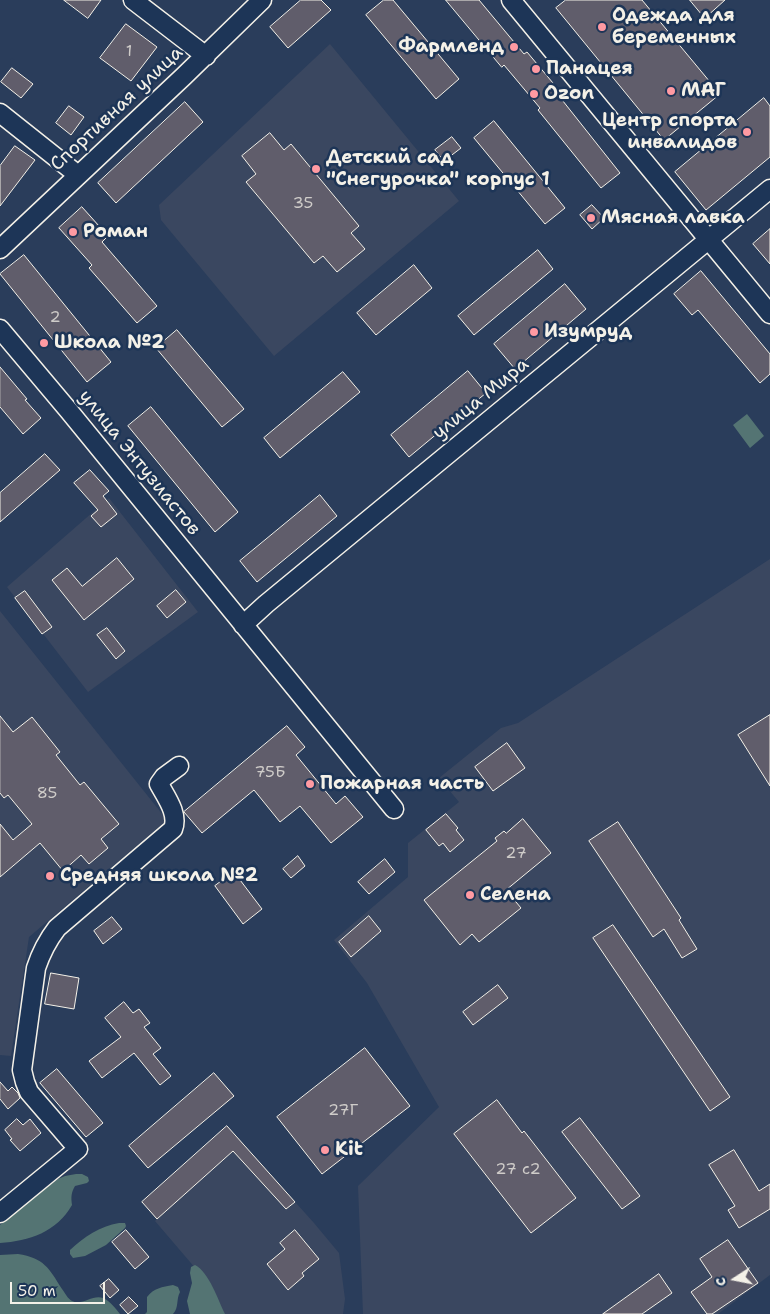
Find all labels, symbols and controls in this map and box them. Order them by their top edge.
place label: Одежда для беременных [612,5,736,49]
marker: Одежда для беременных [596,21,608,33]
place label: Фармленд [398,36,504,58]
marker: Фармленд [508,41,520,53]
street label: Спортивная улица [46,42,188,176]
house number: 1 [126,42,132,62]
place label: Панацея [546,58,633,80]
marker: Панацея [530,63,542,75]
place label: МАГ [681,80,726,102]
place label: Ozon [544,83,594,105]
marker: МАГ [665,85,677,97]
marker: Ozon [528,88,540,100]
place label: Центр спорта инвалидов [602,110,737,154]
marker: Центр спорта инвалидов [741,126,753,138]
place label: Детский сад "Снегурочка" корпус 1 [326,147,550,191]
marker: Детский сад "Снегурочка" корпус 1 [310,163,322,175]
house number: 35 [293,194,313,214]
place label: Мясная лавка [601,207,745,229]
marker: Мясная лавка [585,212,597,224]
place label: Роман [83,221,148,243]
marker: Роман [67,226,79,238]
house number: 2 [49,308,61,328]
place label: Изумруд [544,321,632,343]
marker: Изумруд [528,326,540,338]
place label: Школа №2 [54,332,165,354]
marker: Школа №2 [38,337,50,349]
street label: улица Мира [428,353,534,445]
street label: улица Энтузиастов [73,386,205,540]
house number: 75Б [254,763,286,783]
place label: Пожарная часть [320,773,484,795]
marker: Пожарная часть [304,778,316,790]
house number: 85 [37,784,57,804]
house number: 27 [505,844,527,864]
place label: Средняя школа №2 [60,865,258,887]
marker: Средняя школа №2 [44,870,56,882]
place label: Селена [480,884,551,906]
marker: Селена [464,889,476,901]
house number: 27Г [328,1101,358,1121]
place label: Kit [335,1139,363,1161]
marker: Kit [319,1144,331,1156]
house number: 27 с2 [495,1160,541,1180]
north arrow [710,1254,760,1304]
scale bar [12,1272,108,1304]
text: С [711,1276,730,1288]
text: 50 m [18,1281,56,1301]

